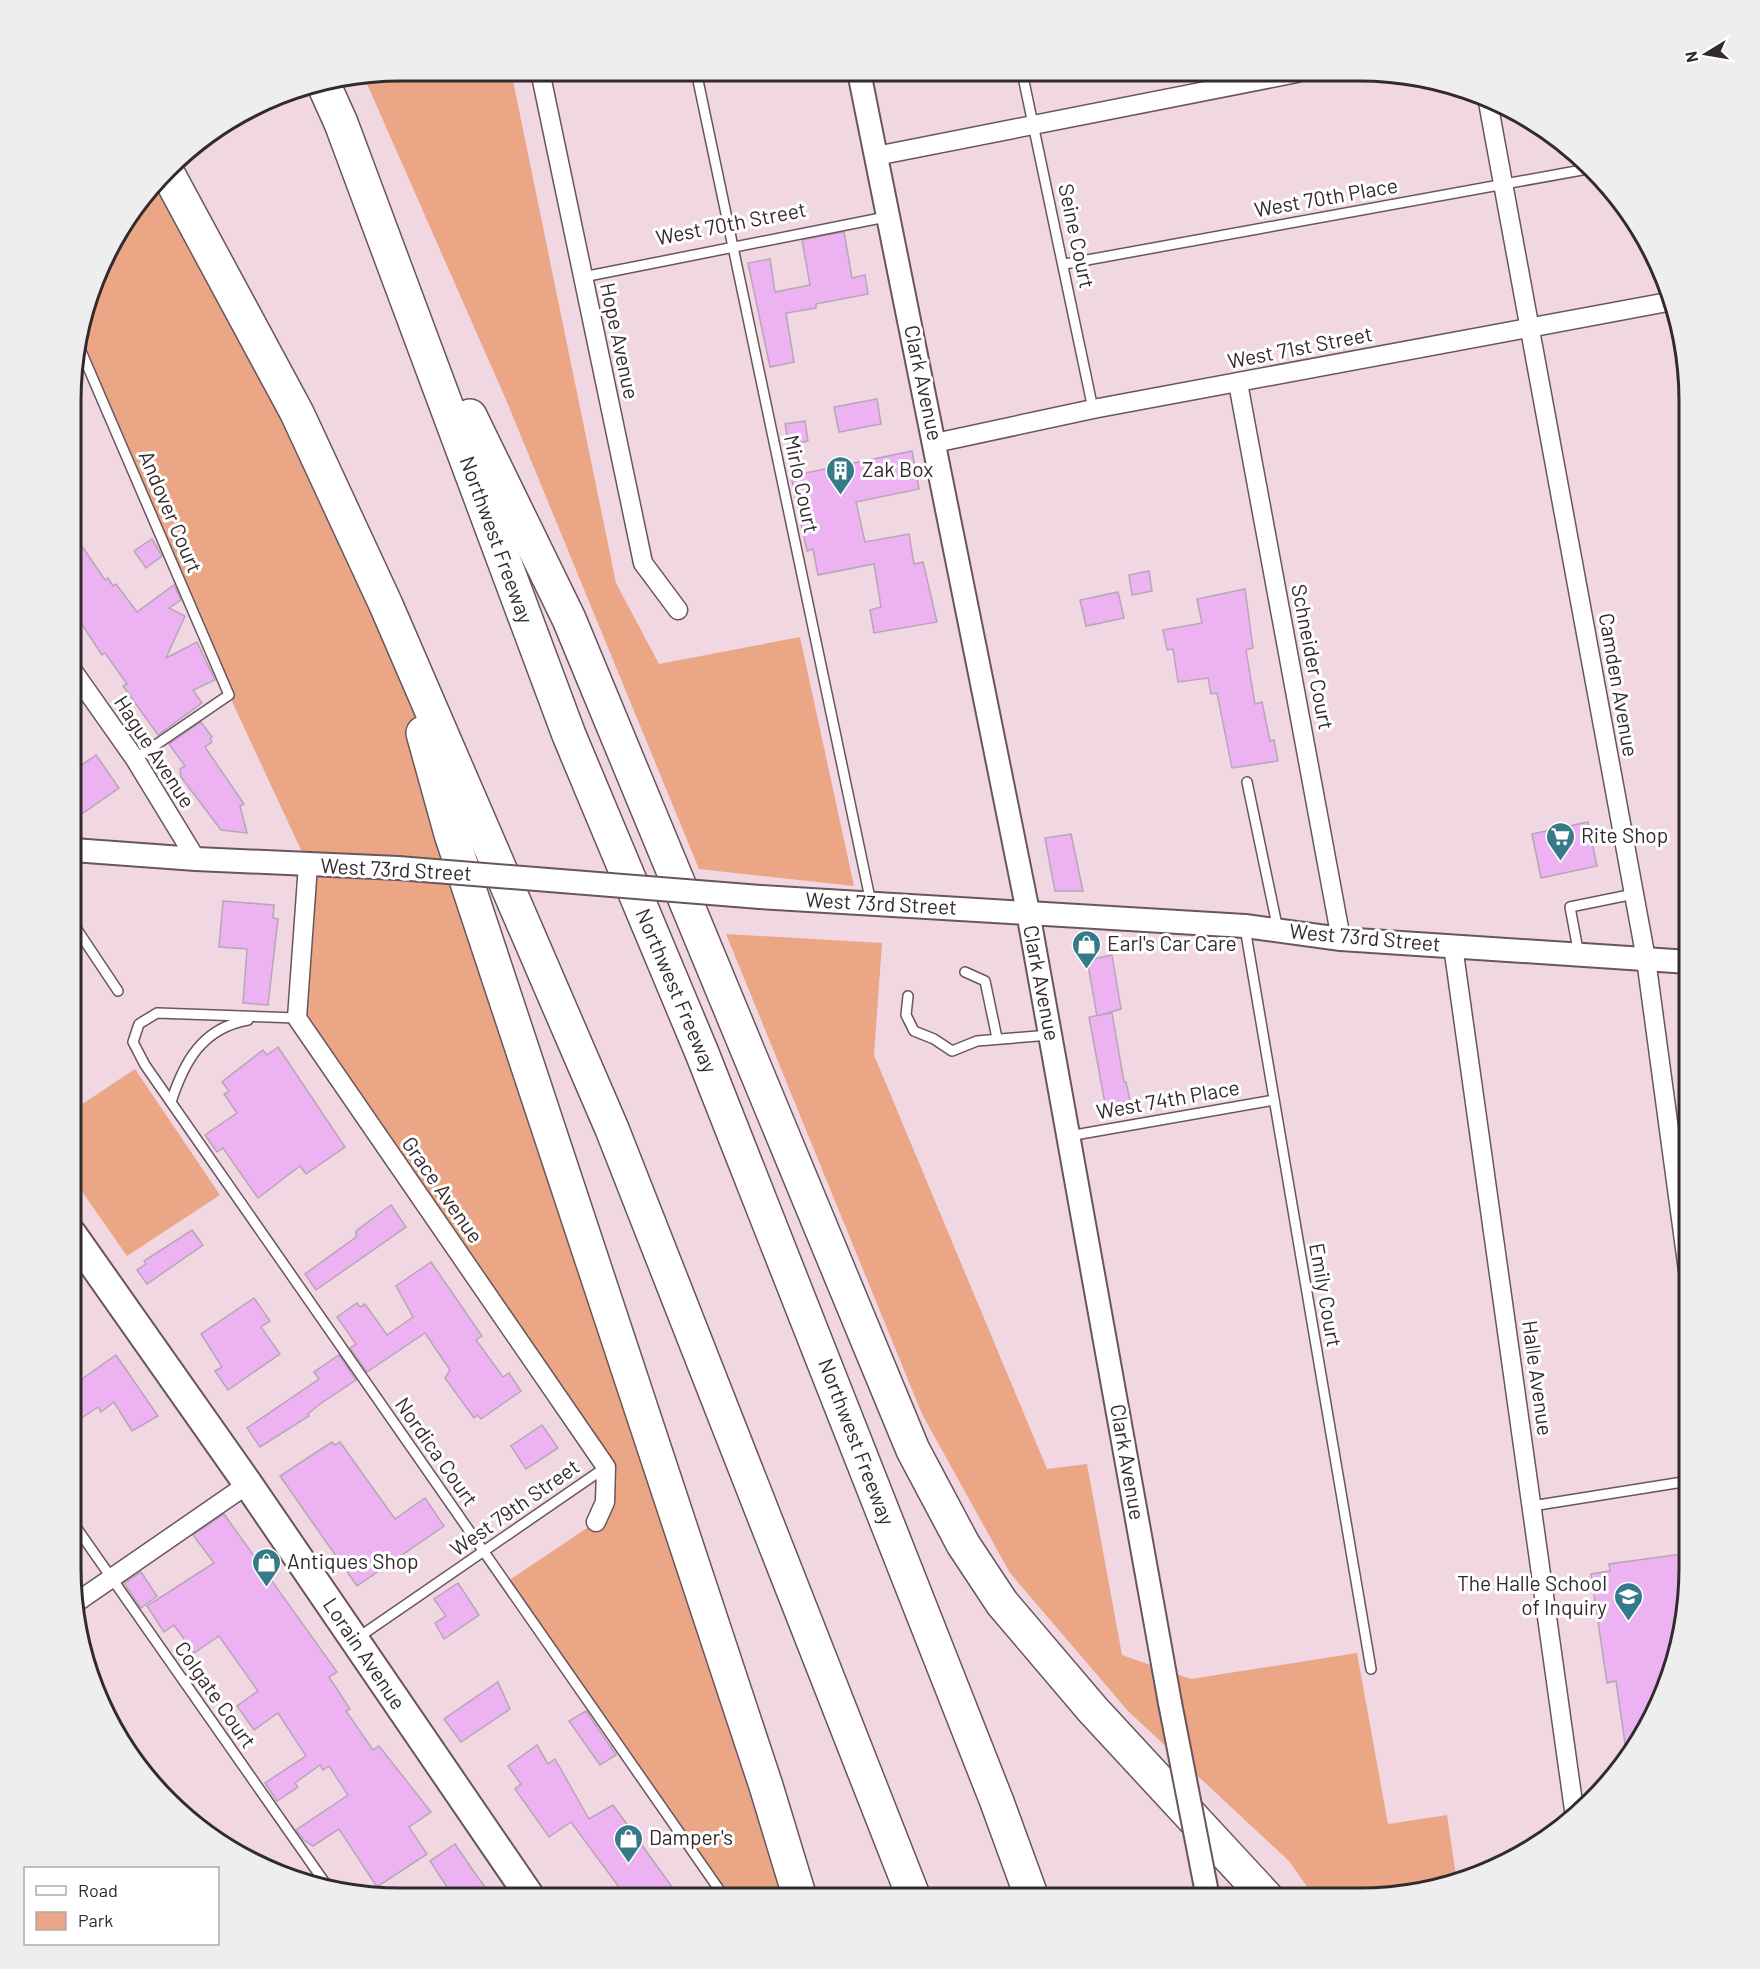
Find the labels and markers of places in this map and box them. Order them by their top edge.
building icon: Zak Box [825,454,857,496]
place label: Zak Box [862,456,933,481]
supermarket icon: Rite Shop [1544,820,1576,862]
place label: Rite Shop [1581,822,1668,847]
shop icon: Earl's Car Care [1070,928,1102,970]
place label: Earl's Car Care [1107,930,1237,955]
shop icon: Antiques Shop [250,1546,282,1588]
place label: Antiques Shop [287,1548,419,1573]
place label: The Halle School of Inquiry [1457,1570,1607,1619]
school or university icon: The Halle School of Inquiry [1612,1580,1644,1622]
shop icon: Damper's [612,1822,644,1864]
place label: Damper's [649,1824,733,1849]

